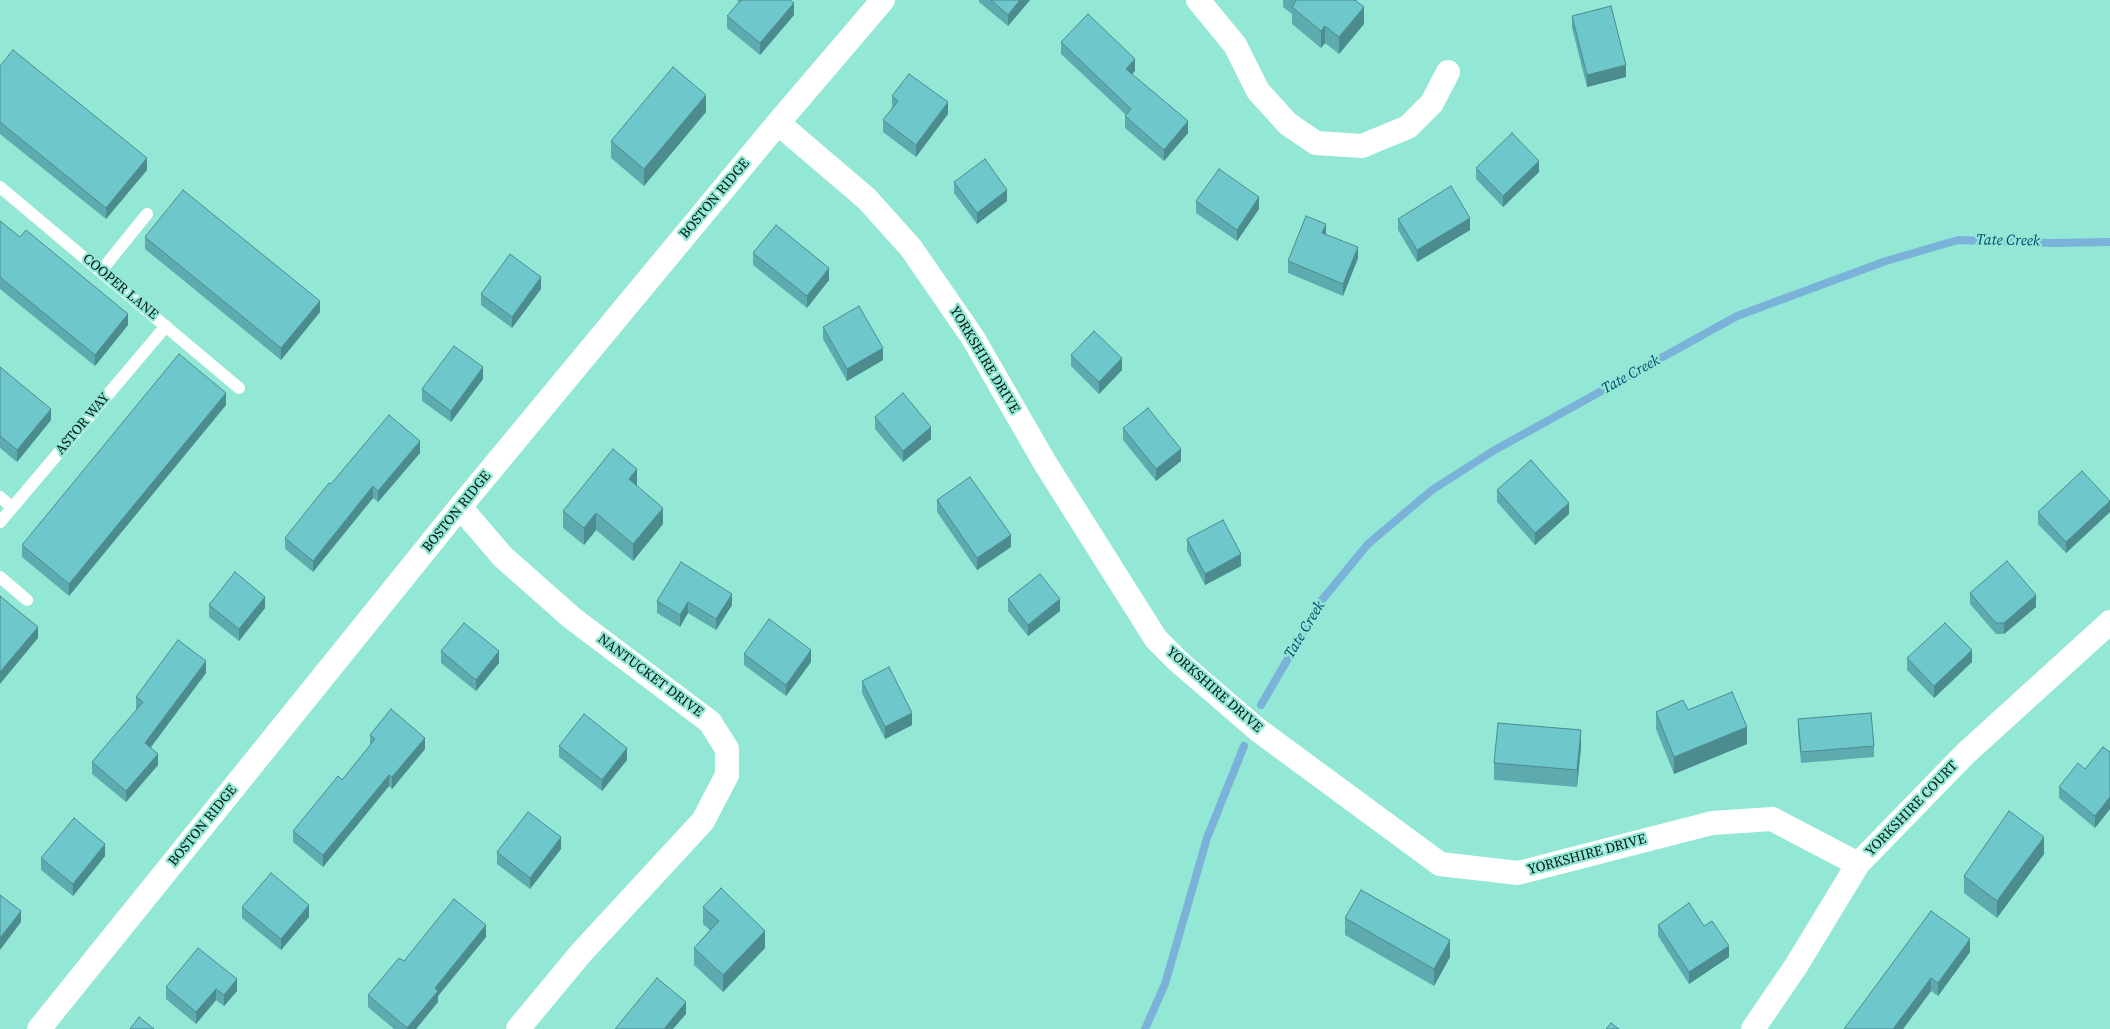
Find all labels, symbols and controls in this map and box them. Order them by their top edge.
street label: BOSTON RIDGE [677,156,753,242]
water label: Tate Creek [1976,231,2040,251]
street label: COOPER LANE [79,251,161,323]
street label: YORKSHIRE DRIVE [945,303,1023,417]
water label: Tate Creek [1599,352,1663,398]
street label: ASTOR WAY [52,390,114,458]
street label: BOSTON RIDGE [419,468,495,556]
water label: Tate Creek [1281,598,1329,662]
street label: NANTUCKET DRIVE [594,631,706,721]
street label: YORKSHIRE DRIVE [1162,644,1266,736]
street label: YORKSHIRE COURT [1862,758,1962,860]
street label: BOSTON RIDGE [165,782,241,870]
street label: YORKSHIRE DRIVE [1526,831,1648,879]

